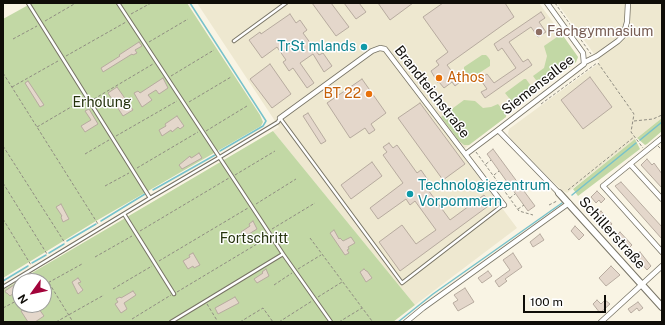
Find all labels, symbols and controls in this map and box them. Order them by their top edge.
place label: Fachgymnasium [547,24,653,40]
marker: Fachgymnasium [534,27,544,37]
place label: TrSt mlands [277,39,356,55]
marker: TrSt mlands [359,42,369,52]
street label: Brandteichstraße [391,43,473,141]
street label: Siemensallee [498,51,578,119]
place label: Athos [447,70,485,86]
marker: Athos [434,73,444,83]
place label: BT 22 [324,86,361,102]
marker: BT 22 [364,89,374,99]
park label: Erholung [73,95,131,111]
place label: Technologiezentrum Vorpommern [418,178,550,210]
marker: Technologiezentrum Vorpommern [405,189,415,199]
street label: Schillerstraße [575,193,649,273]
park label: Fortschritt [220,231,288,247]
north arrow [12,273,52,313]
scale bar [525,287,608,313]
text: N [15,292,30,306]
text: 100 m [530,295,563,309]

